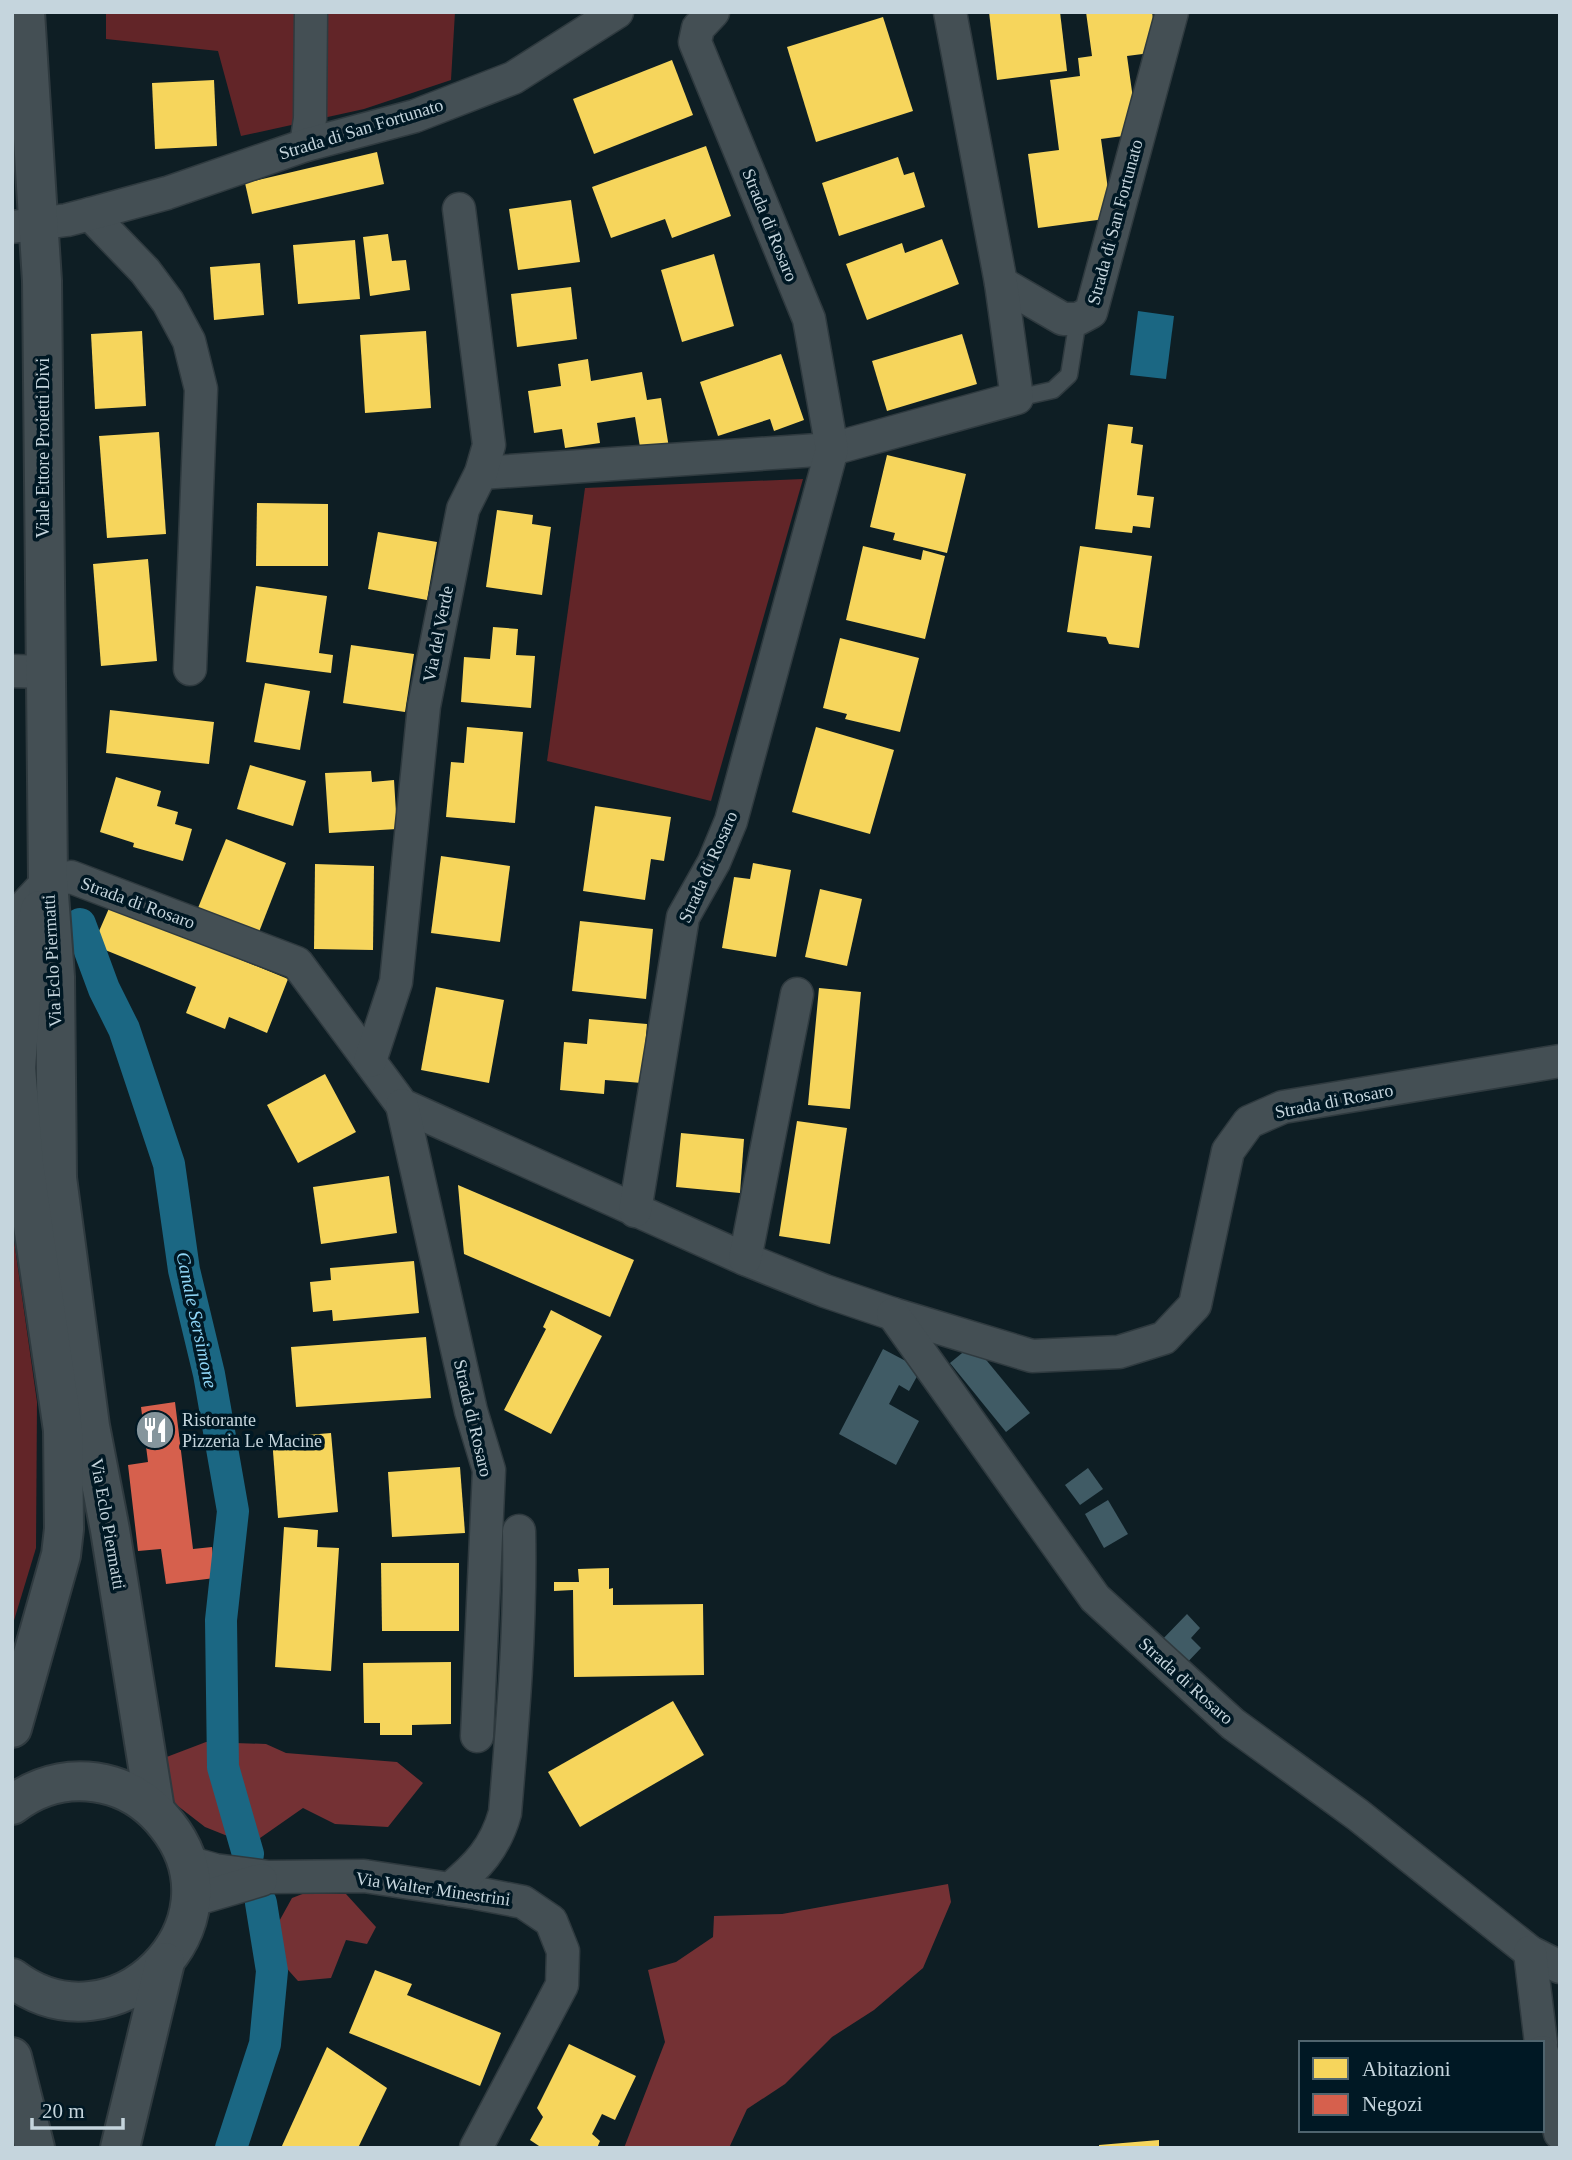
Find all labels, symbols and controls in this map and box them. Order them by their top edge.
street label: Strada di San Fortunato [277,95,445,163]
street label: Strada di San Fortunato [1083,137,1147,307]
street label: Strada di Rosaro [738,166,802,284]
street label: Viale Ettore Proietti Divi [33,358,53,538]
street label: Via del Verde [419,584,457,684]
street label: Strada di Rosaro [674,808,742,926]
street label: Strada di Rosaro [78,873,198,933]
street label: Via Eclo Piermatti [39,894,65,1028]
street label: Strada di Rosaro [1273,1080,1395,1122]
water label: Canale Sersimone [172,1250,222,1390]
street label: Strada di Rosaro [450,1357,496,1479]
restaurant icon: Ristorante Pizzeria Le Macine [134,1409,176,1451]
place label: Ristorante Pizzeria Le Macine [182,1410,322,1451]
street label: Via Eclo Piermatti [87,1457,129,1591]
street label: Strada di Rosaro [1135,1633,1237,1729]
street label: Via Walter Minestrini [354,1868,512,1910]
legend [1299,2041,1544,2132]
text: Abitazioni [1362,2057,1451,2081]
scale bar [32,2086,122,2130]
text: Negozi [1362,2092,1423,2116]
text: 20 m [42,2099,85,2123]

